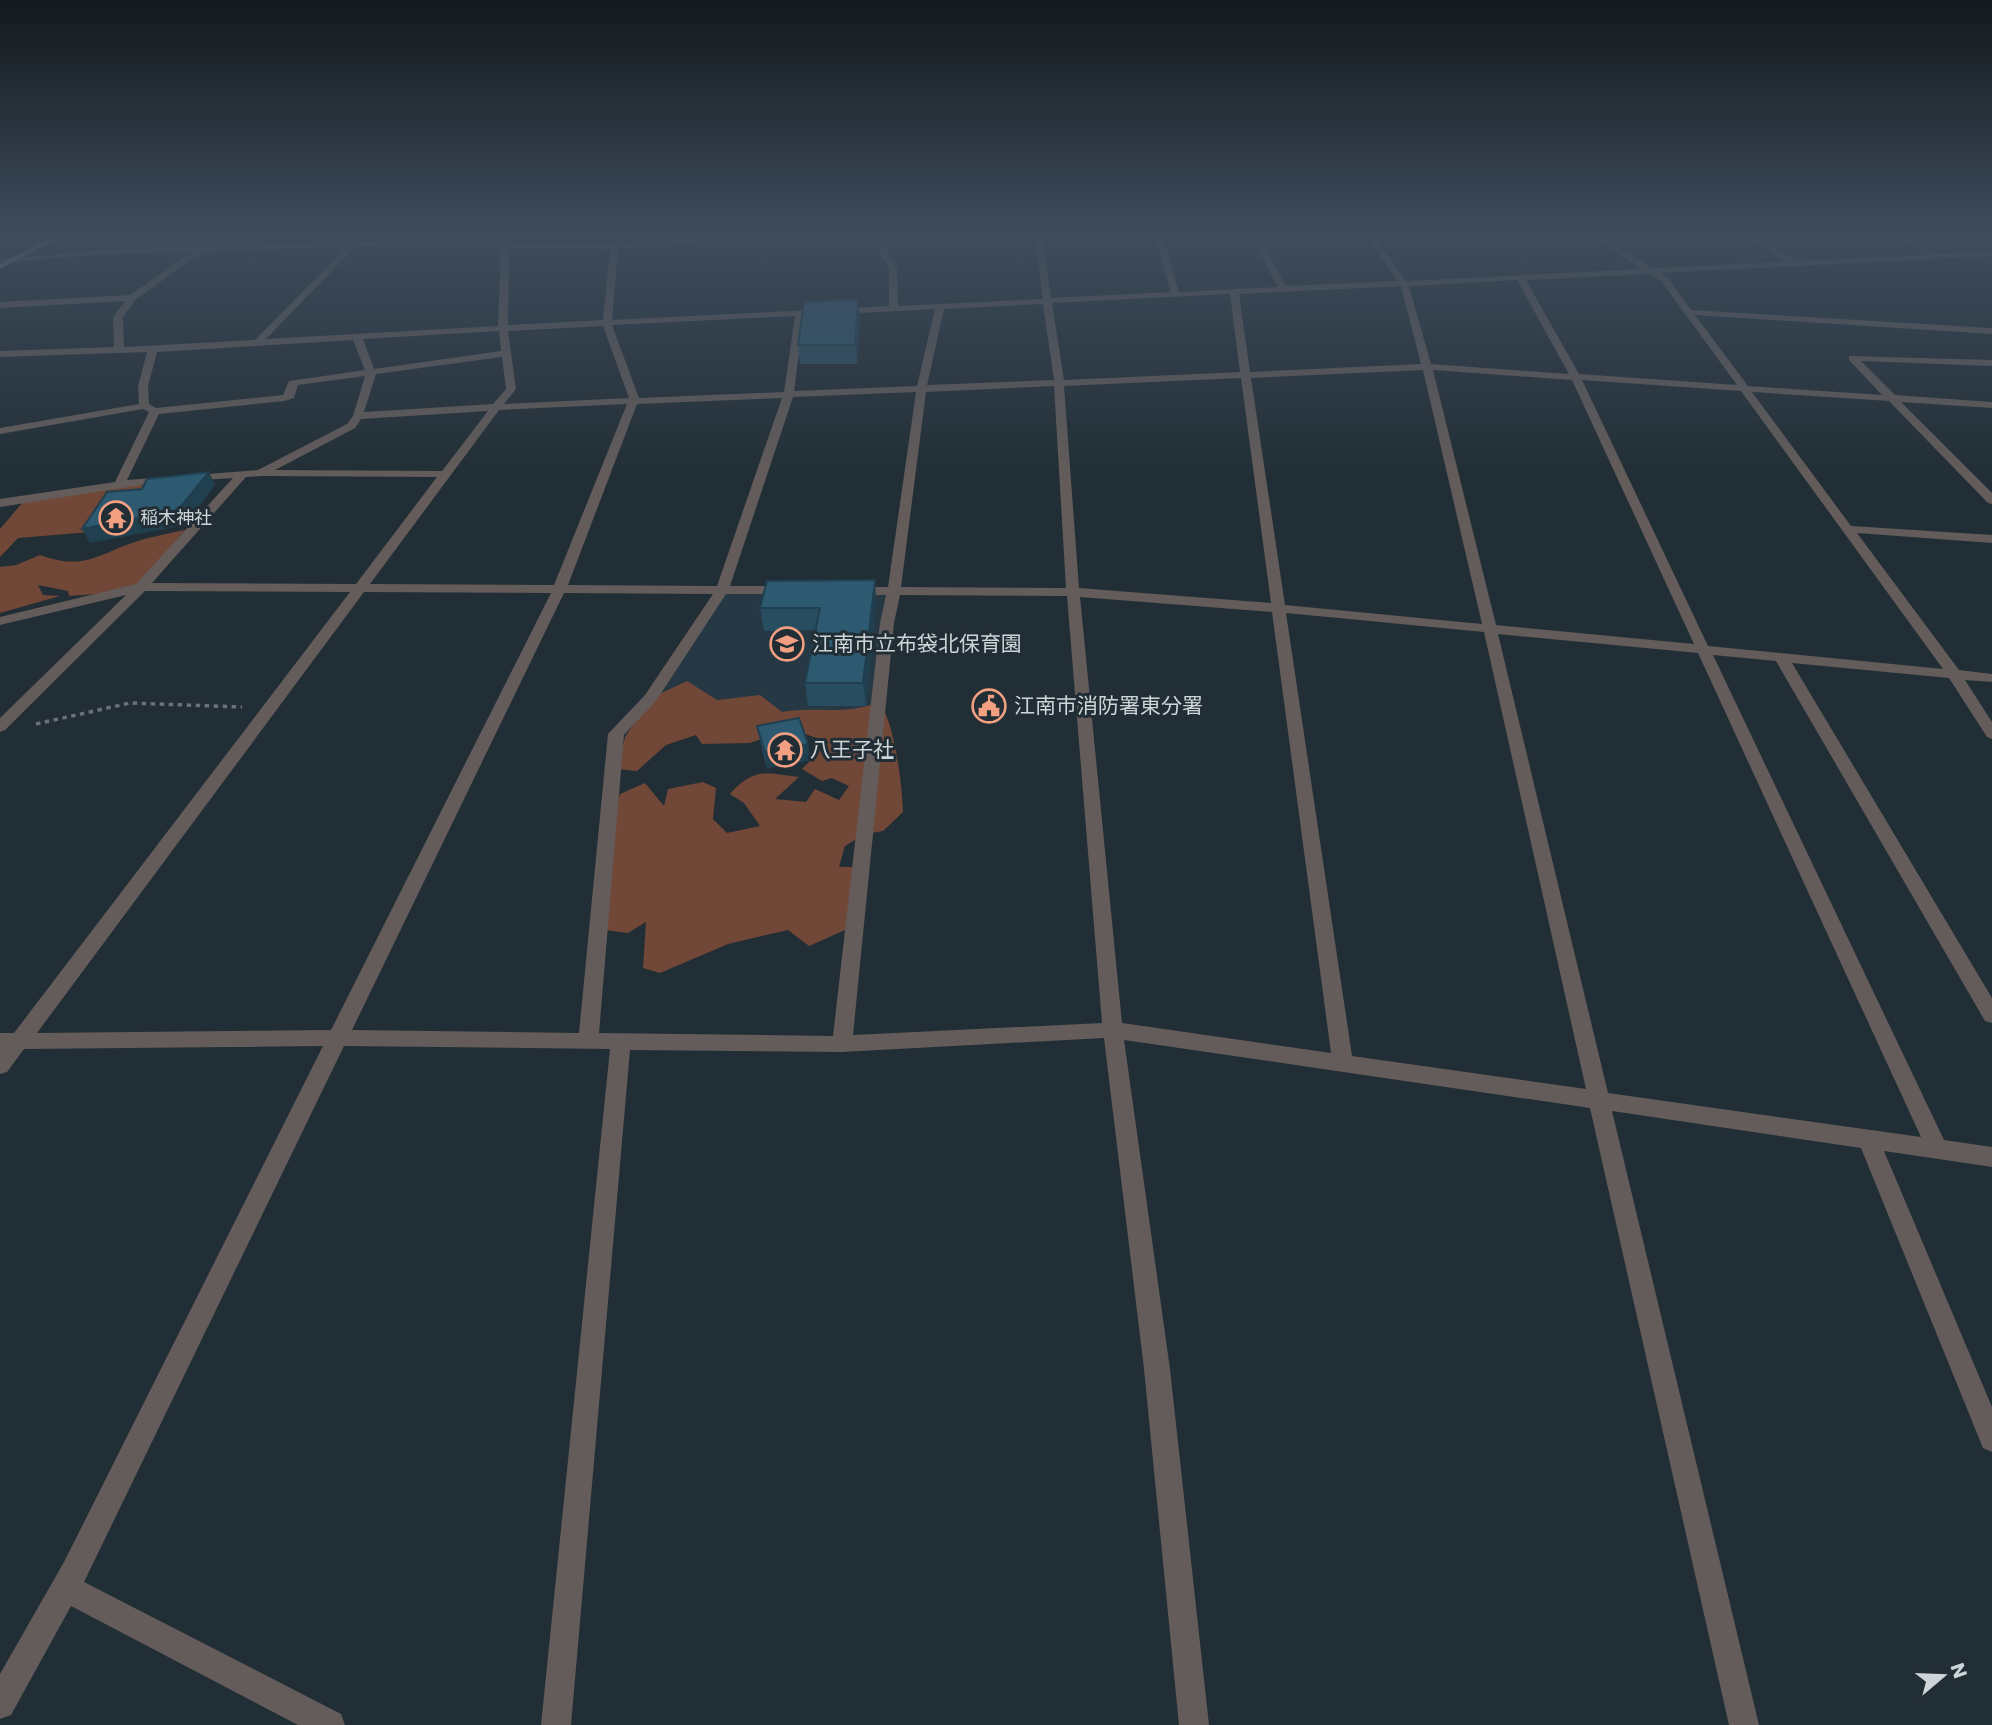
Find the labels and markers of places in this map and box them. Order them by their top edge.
temple icon: 稲木神社 [97,499,135,537]
place label: 稲木神社 [140,505,212,530]
school or university icon: 江南市立布袋北保育園 [768,625,806,663]
place label: 江南市立布袋北保育園 [812,629,1022,658]
public building icon: 江南市消防署東分署 [970,687,1008,725]
place label: 江南市消防署東分署 [1014,691,1203,720]
temple icon: 八王子社 [766,731,804,769]
place label: 八王子社 [810,735,894,764]

